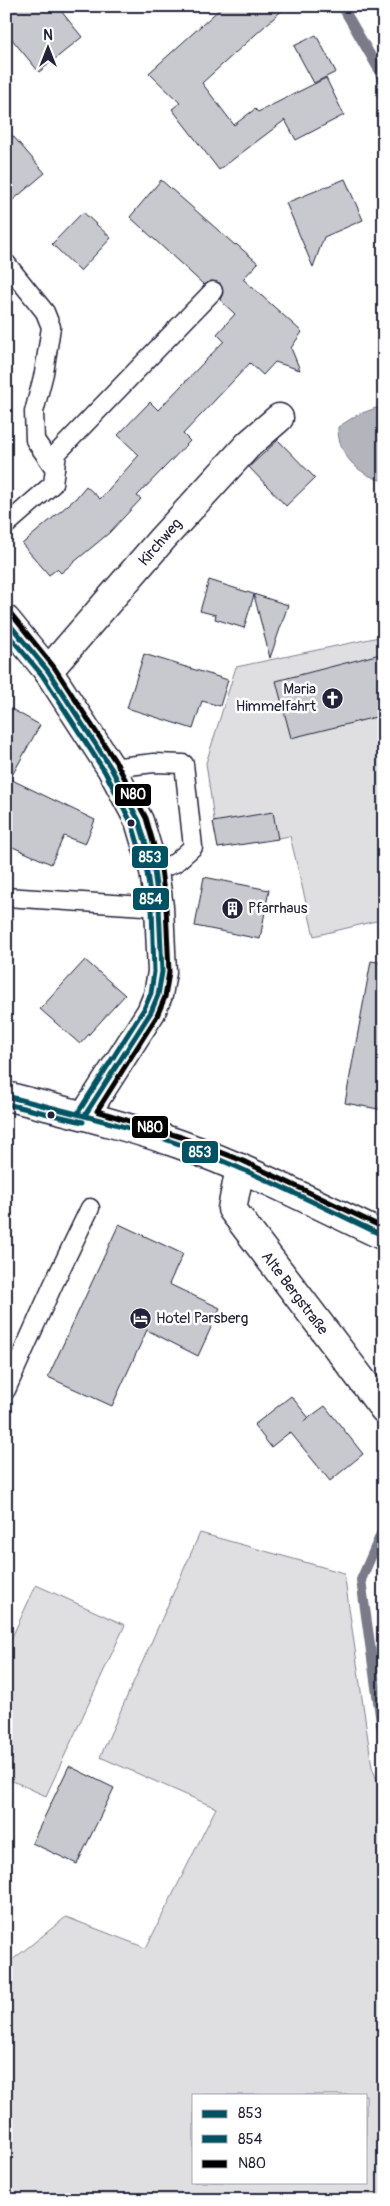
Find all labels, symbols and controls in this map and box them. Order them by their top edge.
north arrow [22,22,72,72]
text: N [43,27,53,44]
street label: Kirchweg [135,515,186,570]
place label: Maria Himmelfahrt [236,680,317,716]
church icon: Maria Himmelfahrt [320,686,344,710]
line badge: N80 [114,783,152,807]
text: N80 [120,786,146,803]
unlabelled marker [126,818,136,828]
line badge: 853 [131,845,169,869]
text: 853 [139,849,161,866]
line badge: 854 [132,887,170,911]
text: 854 [140,891,163,908]
building icon: Pfarrhaus [220,896,244,920]
place label: Pfarrhaus [248,899,308,918]
unlabelled marker [46,1110,56,1120]
line badge: N80 [131,1115,169,1139]
text: N80 [137,1119,163,1136]
line badge: 853 [181,1140,219,1164]
text: 853 [189,1144,211,1161]
street label: Alte Bergstraße [257,1248,332,1339]
hotel icon: Hotel Parsberg [128,1306,152,1330]
place label: Hotel Parsberg [156,1309,248,1328]
legend [192,2094,368,2184]
text: 853 [238,2104,262,2123]
text: 854 [238,2130,263,2149]
text: N80 [238,2154,266,2173]

